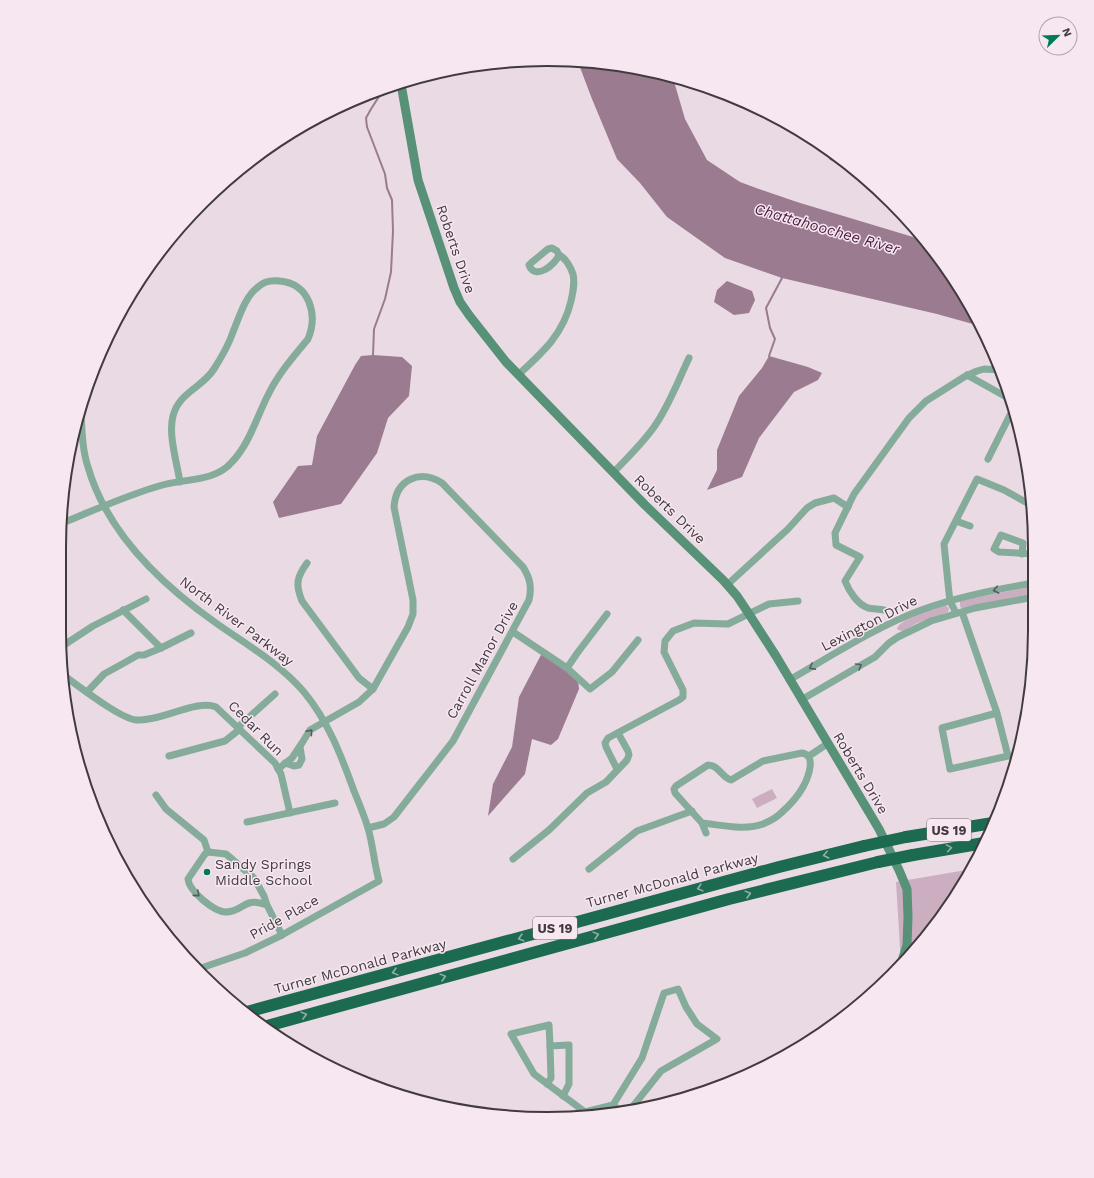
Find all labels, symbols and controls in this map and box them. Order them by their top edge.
north arrow [1038,16,1078,56]
text: N [1059,26,1074,39]
water label: Chattahoochee River [752,200,903,259]
street label: Roberts Drive [433,203,479,295]
street label: Roberts Drive [631,471,709,547]
street label: North River Parkway [177,573,298,669]
one-way arrow [992,585,999,593]
street label: Lexington Drive [818,592,920,654]
street label: Carroll Manor Drive [443,598,521,722]
one-way arrow [809,662,816,669]
one-way arrow [855,664,862,671]
street label: Cedar Run [225,697,287,759]
one-way arrow [306,729,313,737]
street label: Roberts Drive [830,729,892,817]
road number: US 19 [927,819,971,841]
one-way arrow [946,844,952,853]
street label: Turner McDonald Parkway [584,849,761,911]
one-way arrow [822,850,829,859]
place label: Sandy Springs Middle School [215,856,313,888]
marker: Sandy Springs Middle School [202,867,212,877]
one-way arrow [697,884,703,892]
one-way arrow [192,890,200,897]
one-way arrow [744,890,751,899]
street label: Pride Place [247,892,321,942]
road number: US 19 [533,917,577,939]
one-way arrow [592,932,599,940]
one-way arrow [517,933,524,941]
street label: Turner McDonald Parkway [272,935,449,997]
one-way arrow [392,967,399,976]
one-way arrow [440,973,447,982]
one-way arrow [301,1012,308,1020]

